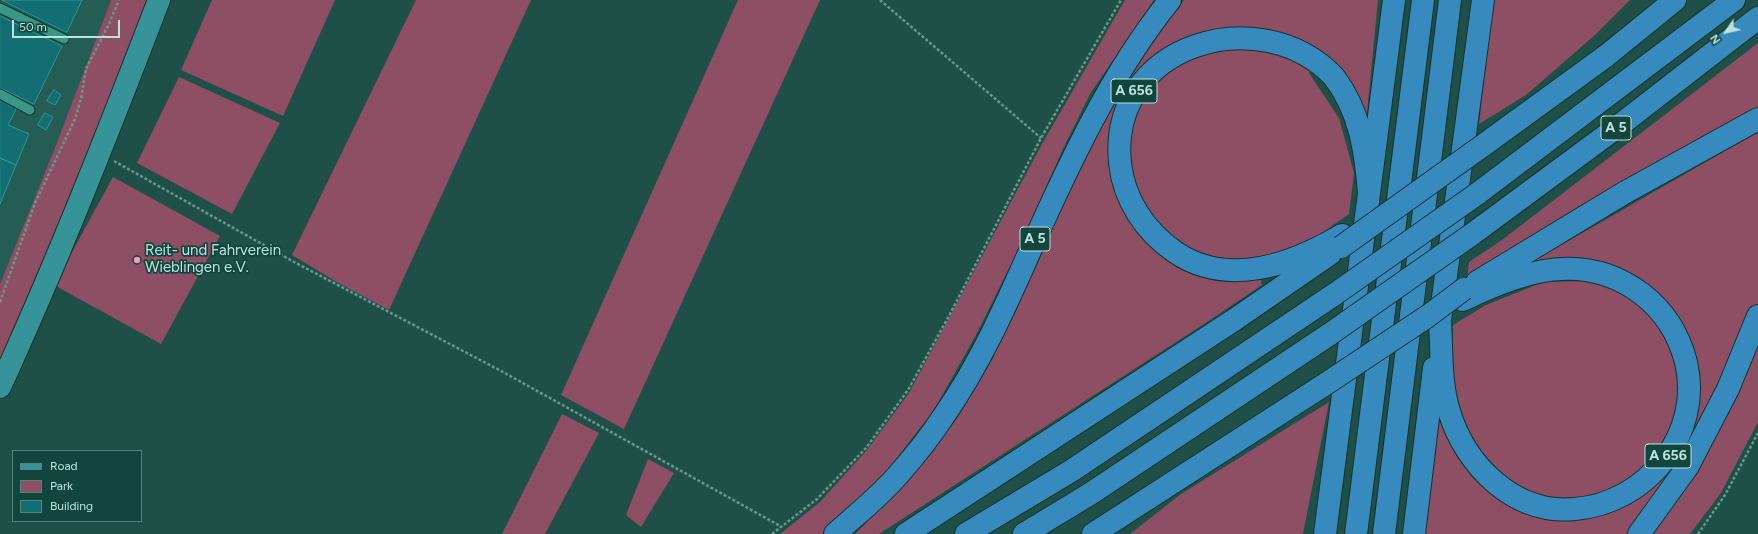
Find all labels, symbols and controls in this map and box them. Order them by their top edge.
scale bar [14,12,122,38]
north arrow [1706,12,1746,52]
text: 50 m [19,20,47,34]
text: N [1708,32,1723,46]
road number: A 656 [1111,79,1157,103]
road number: A 5 [1601,116,1631,140]
road number: A 5 [1020,227,1050,251]
place label: Reit- und Fahrverein Wieblingen e.V. [145,242,281,277]
marker: Reit- und Fahrverein Wieblingen e.V. [132,255,142,265]
road number: A 656 [1645,444,1691,468]
legend [12,450,142,522]
text: Road [50,459,78,473]
text: Park [50,479,73,493]
text: Building [50,499,93,513]

